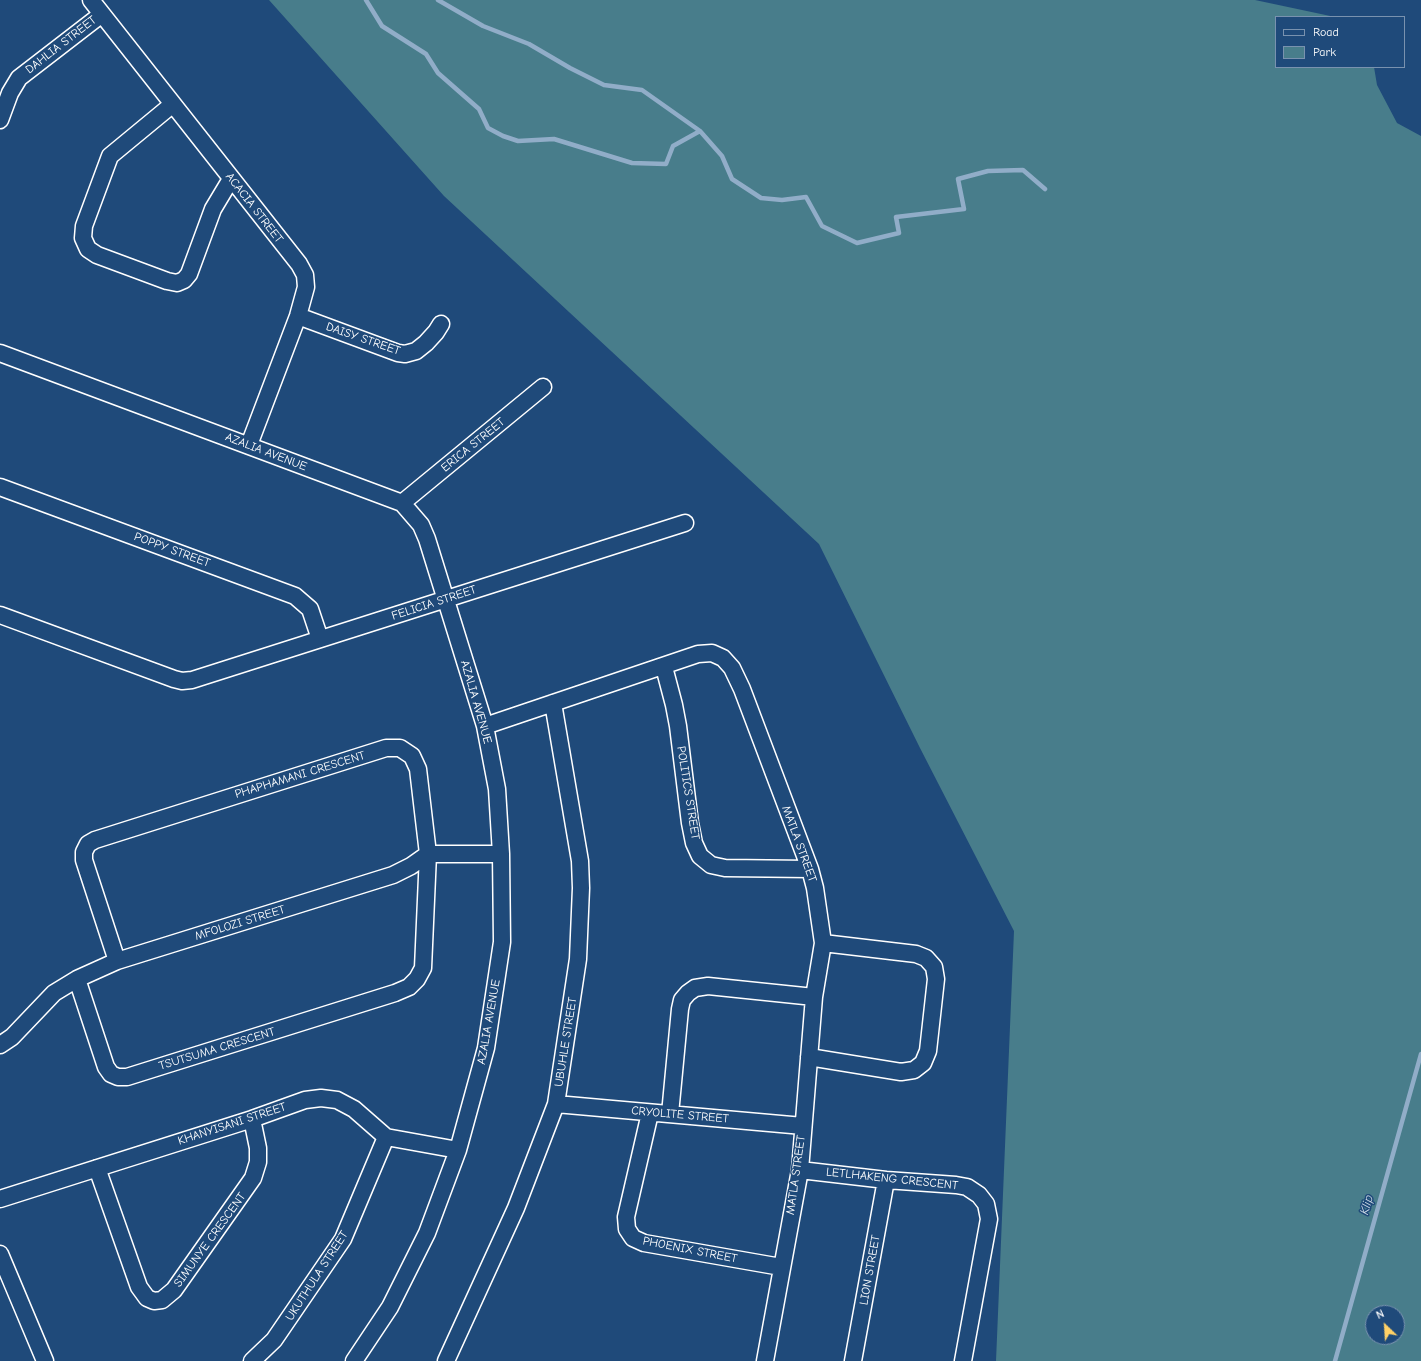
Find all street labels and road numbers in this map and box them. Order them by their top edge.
street label: DAHLIA STREET [23,13,99,77]
street label: ACACIA STREET [222,170,286,246]
street label: DAISY STREET [324,320,402,358]
street label: ERICA STREET [438,415,508,475]
street label: AZALIA AVENUE [223,430,309,474]
street label: POPPY STREET [132,530,212,570]
street label: FELICIA STREET [390,583,478,623]
street label: AZALIA AVENUE [457,659,495,745]
street label: POLITICS STREET [673,745,703,841]
street label: PHAPHAMANI CRESCENT [233,748,367,802]
street label: MATLA STREET [779,804,819,884]
street label: MFOLOZI STREET [193,902,287,944]
street label: AZALIA AVENUE [474,978,504,1066]
street label: UBUHLE STREET [552,996,580,1088]
street label: TSUTSUMA CRESCENT [157,1024,277,1074]
street label: KHANYISANI STREET [176,1100,288,1148]
street label: CRYOLITE STREET [631,1104,729,1126]
street label: MATLA STREET [783,1134,809,1216]
street label: LETLHAKENG CRESCENT [825,1165,959,1193]
street label: SIMUNYE CRESCENT [171,1190,249,1290]
street label: UKUTHULA STREET [283,1228,351,1324]
street label: PHOENIX STREET [642,1234,738,1266]
street label: LION STREET [857,1234,883,1306]

